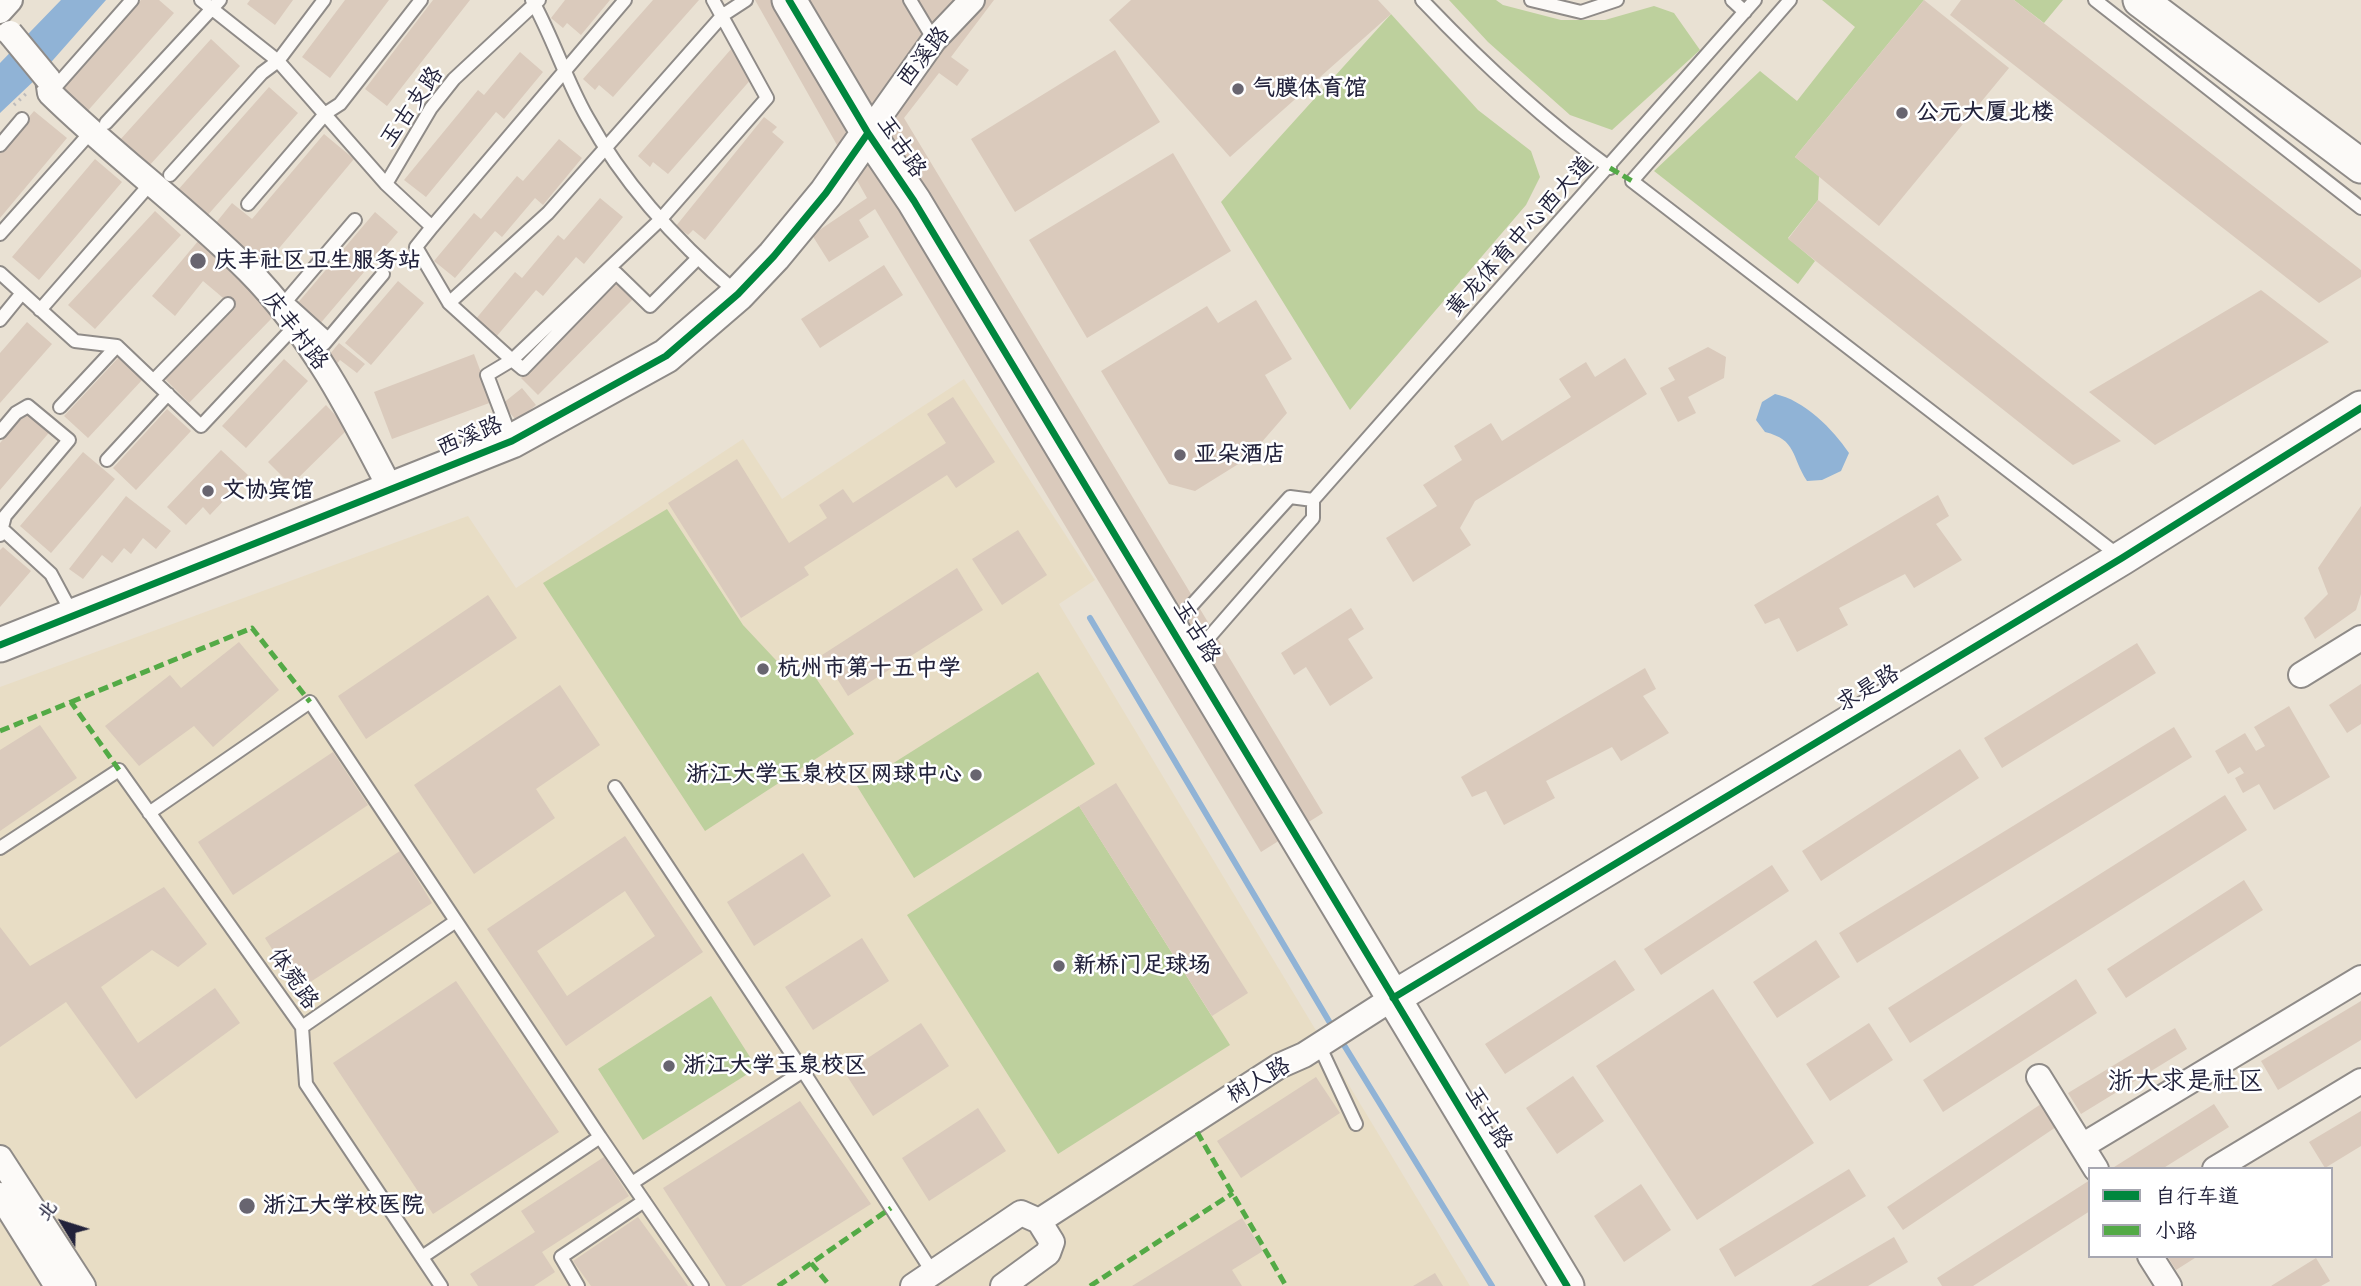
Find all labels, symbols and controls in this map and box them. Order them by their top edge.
street label: 西溪路 [892,21,956,93]
street label: 玉古支路 [374,61,450,153]
place label: 气膜体育馆 [1252,75,1367,103]
marker: 气膜体育馆 [1230,81,1246,97]
place label: 公元大厦北楼 [1916,99,2054,127]
marker: 公元大厦北楼 [1894,105,1910,121]
street label: 玉古路 [870,111,932,183]
street label: 黄龙体育中心西大道 [1440,151,1600,323]
place label: 庆丰社区卫生服务站 [214,247,421,275]
marker: 庆丰社区卫生服务站 [188,251,208,271]
street label: 庆丰村路 [256,286,334,376]
street label: 西溪路 [433,411,507,463]
place label: 亚朵酒店 [1194,441,1286,469]
marker: 亚朵酒店 [1172,447,1188,463]
place label: 文协宾馆 [222,477,314,505]
marker: 文协宾馆 [200,483,216,499]
street label: 玉古路 [1166,595,1226,669]
place label: 杭州市第十五中学 [777,655,961,683]
street label: 求是路 [1831,659,1905,719]
marker: 杭州市第十五中学 [755,661,771,677]
place label: 浙江大学玉泉校区网球中心 [686,761,962,789]
marker: 浙江大学玉泉校区网球中心 [968,767,984,783]
street label: 体菀路 [262,943,324,1015]
place label: 新桥门足球场 [1073,952,1211,980]
marker: 新桥门足球场 [1051,958,1067,974]
place label: 浙江大学玉泉校区 [683,1052,867,1080]
street label: 树人路 [1222,1052,1296,1110]
marker: 浙江大学玉泉校区 [661,1058,677,1074]
district label: 浙大求是社区 [2108,1066,2264,1098]
street label: 玉古路 [1458,1081,1518,1155]
legend [2088,1167,2333,1258]
text: 自行车道 [2155,1181,2239,1210]
north arrow [28,1188,98,1258]
place label: 浙江大学校医院 [263,1192,424,1220]
text: 北 [30,1195,63,1226]
marker: 浙江大学校医院 [237,1196,257,1216]
text: 小路 [2155,1216,2197,1245]

